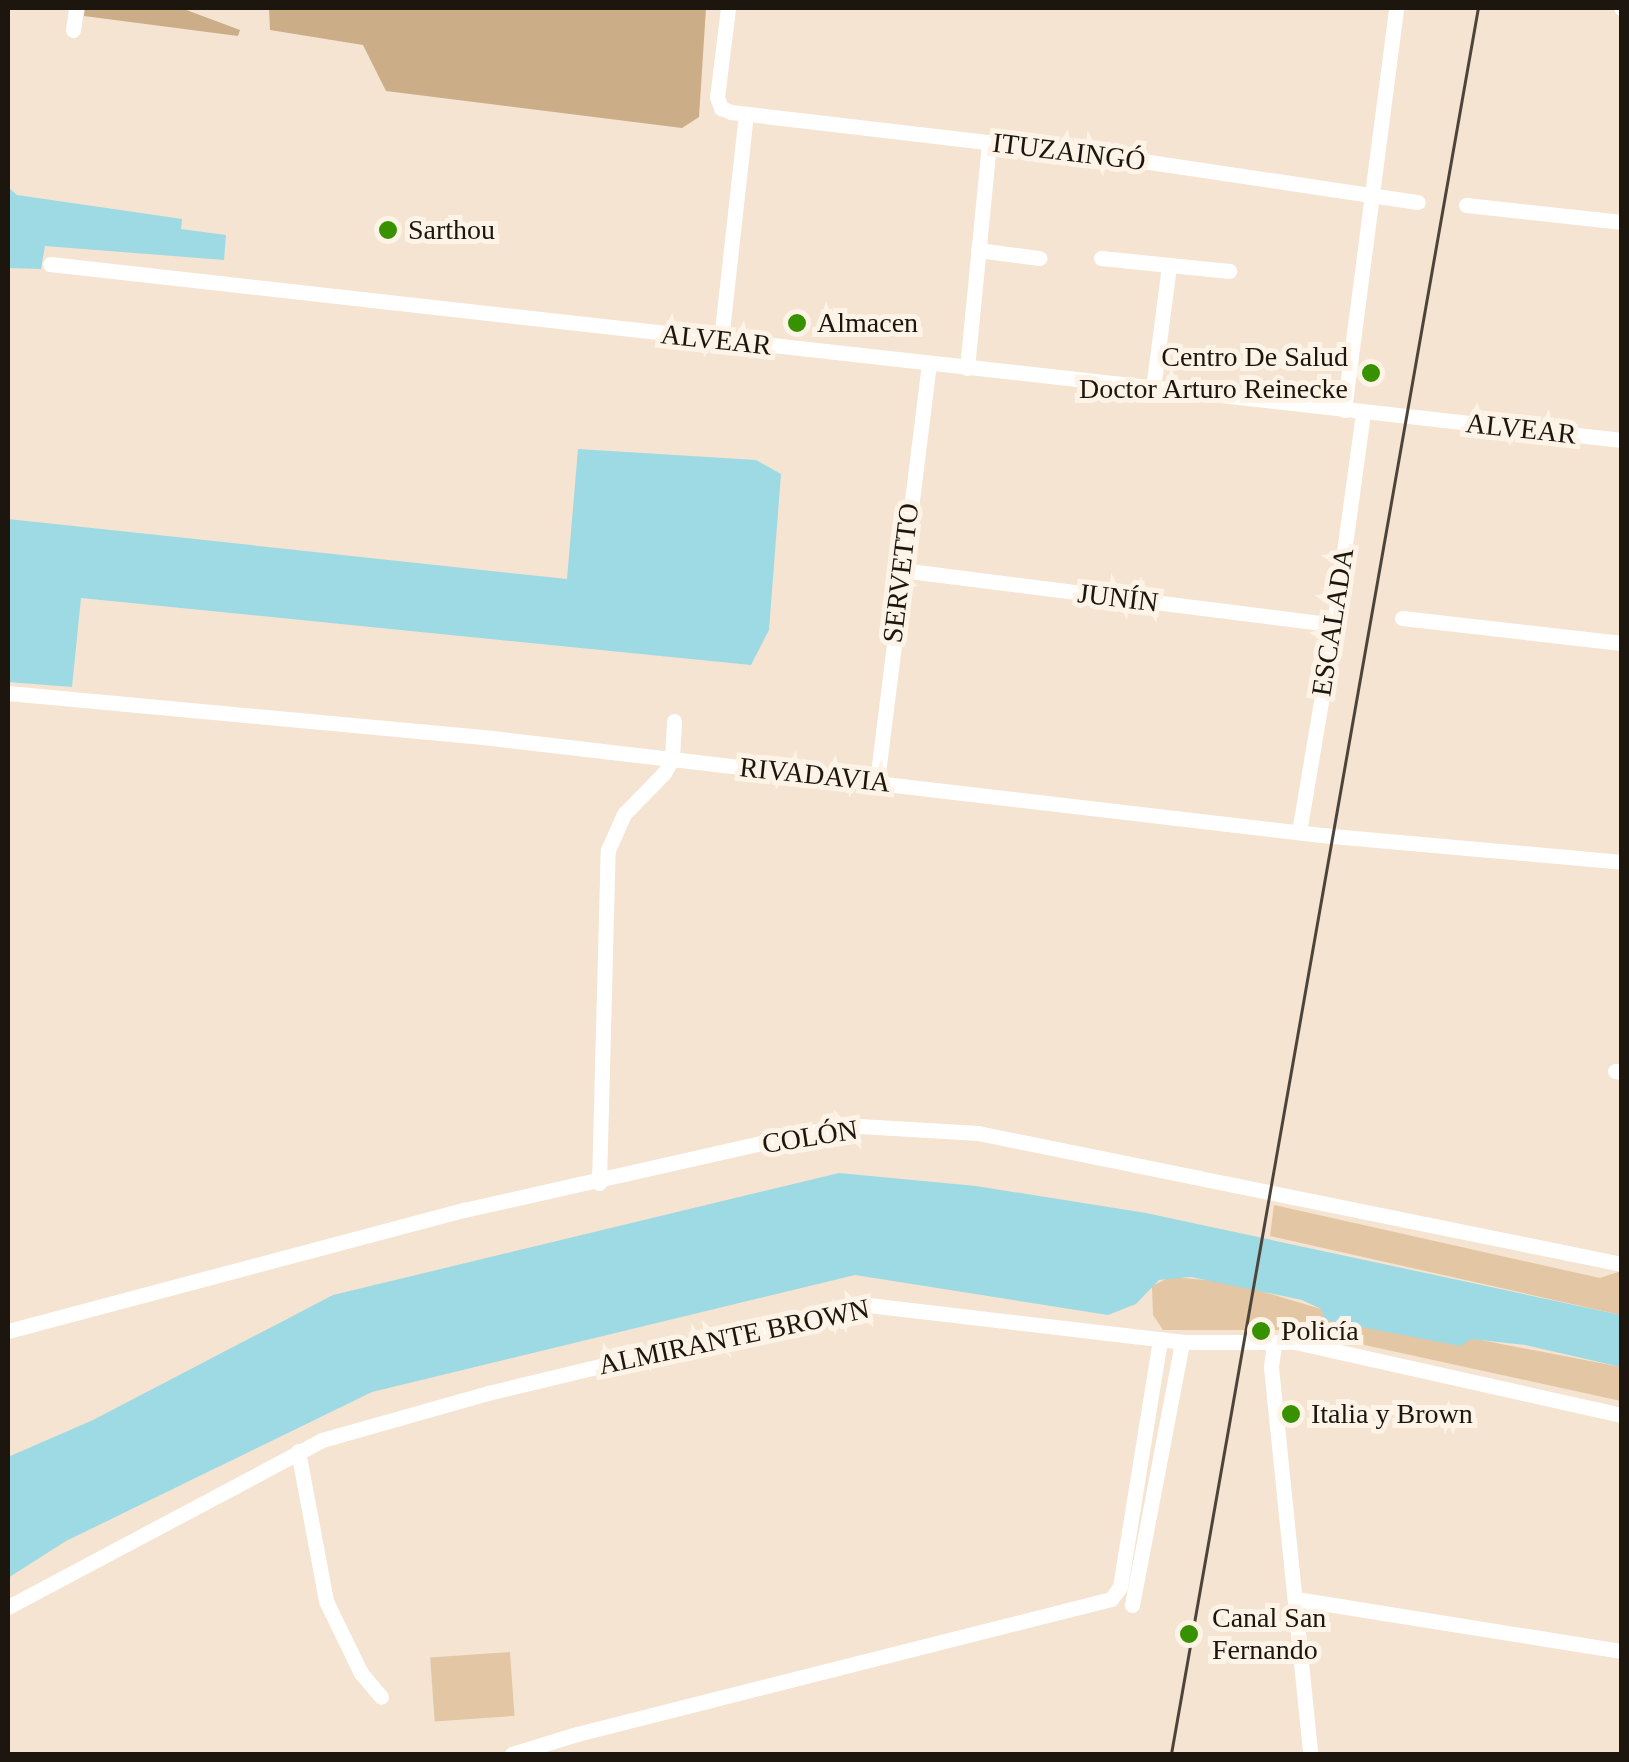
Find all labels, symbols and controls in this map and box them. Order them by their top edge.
street label: ITUZAINGÓ [991,126,1147,178]
place label: Sarthou [408,213,495,247]
marker: Sarthou [377,219,399,241]
place label: Almacen [817,306,918,340]
marker: Almacen [786,312,808,334]
street label: ALVEAR [659,317,773,363]
place label: Centro De Salud Doctor Arturo Reinecke [1077,340,1348,406]
marker: Centro De Salud Doctor Arturo Reinecke [1358,360,1384,386]
street label: ALVEAR [1464,406,1578,452]
street label: SERVETTO [876,501,926,645]
street label: ESCALADA [1305,546,1361,698]
street label: JUNÍN [1076,576,1160,620]
street label: RIVADAVIA [738,750,892,800]
street label: COLÓN [760,1113,860,1161]
street label: ALMIRANTE BROWN [595,1292,873,1382]
place label: Policía [1281,1314,1359,1348]
marker: Policía [1250,1320,1272,1342]
place label: Italia y Brown [1311,1397,1473,1431]
marker: Italia y Brown [1280,1403,1302,1425]
place label: Canal San Fernando [1212,1601,1326,1667]
marker: Canal San Fernando [1176,1621,1202,1647]

